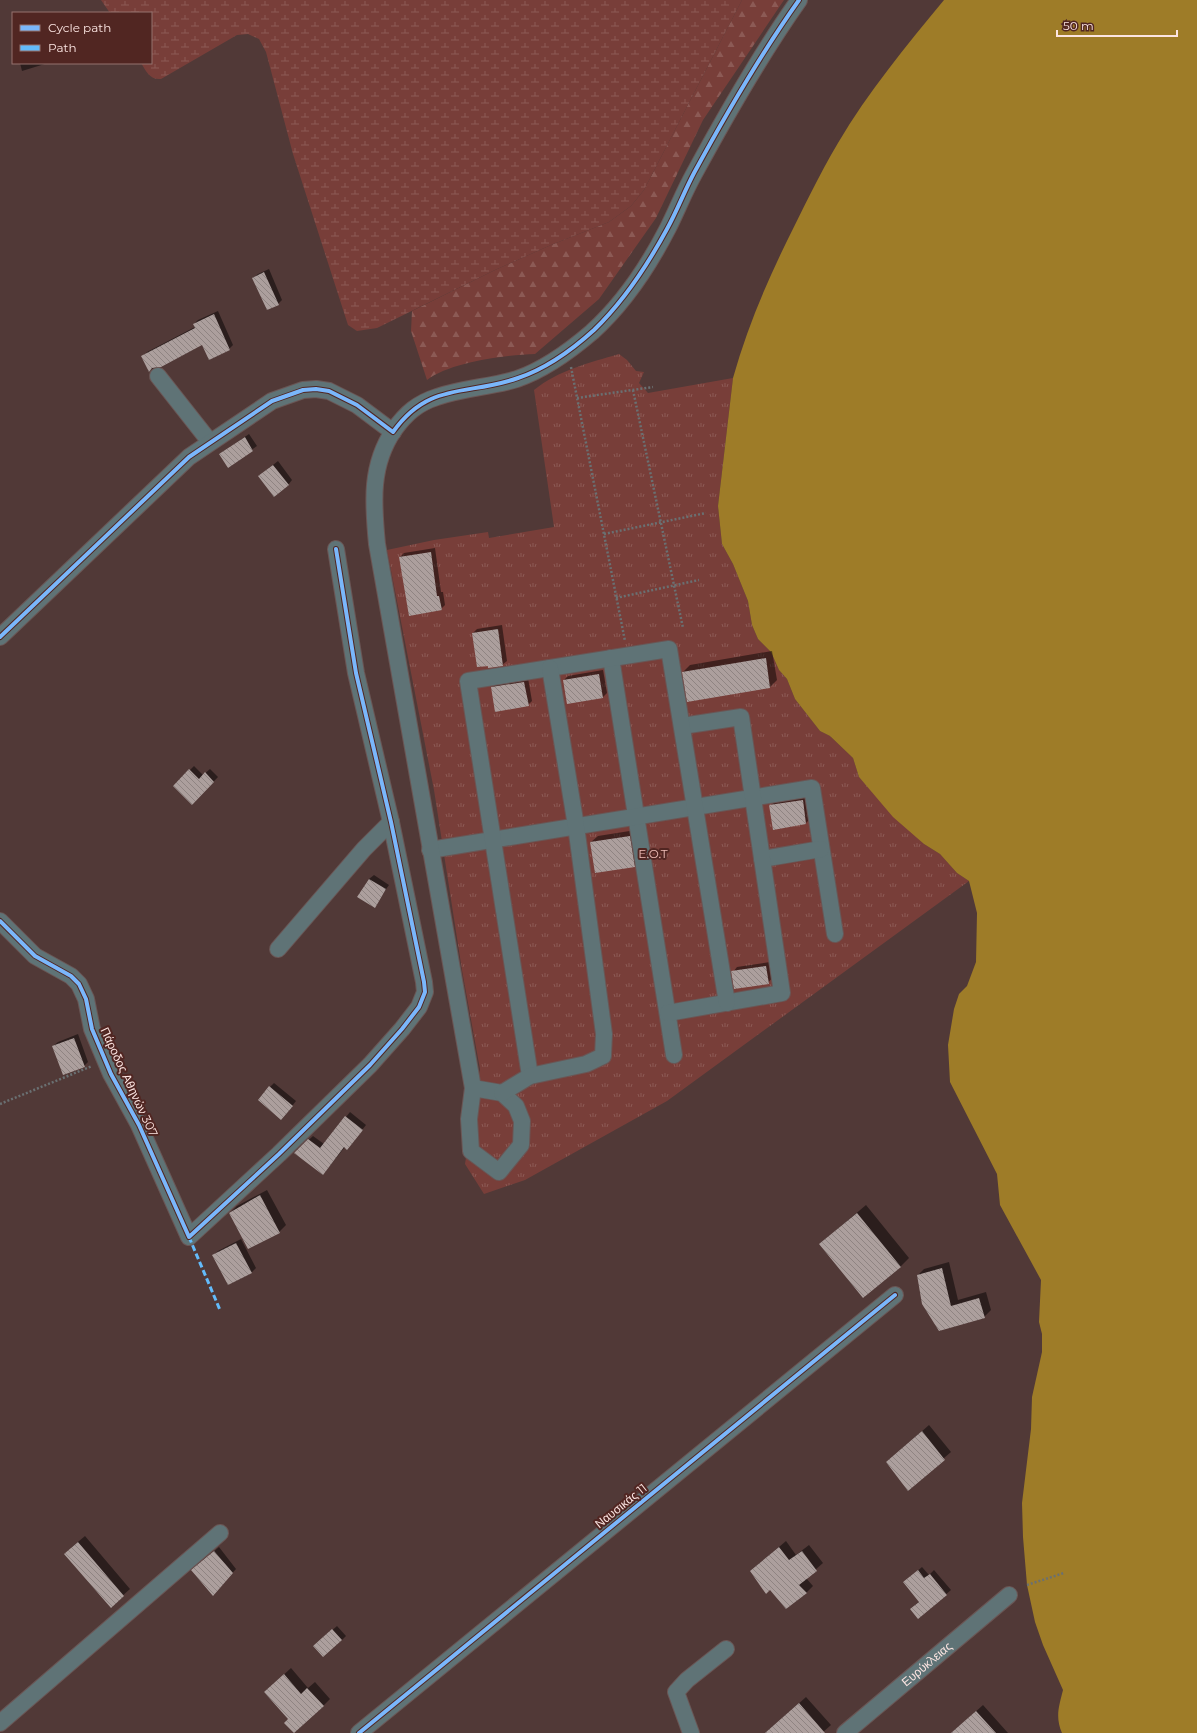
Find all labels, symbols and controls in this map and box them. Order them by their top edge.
legend [12,12,152,64]
scale bar [1057,12,1177,38]
text: 50 m [1063,18,1094,33]
text: Cycle path [48,20,111,35]
text: Path [48,40,77,55]
park label: E.O.T [638,846,668,861]
street label: Πάροδος Αθηνών 307 [98,1025,161,1139]
street label: Ναυσικάς 11 [592,1480,650,1531]
street label: Ευρύκλειας [898,1638,955,1689]

